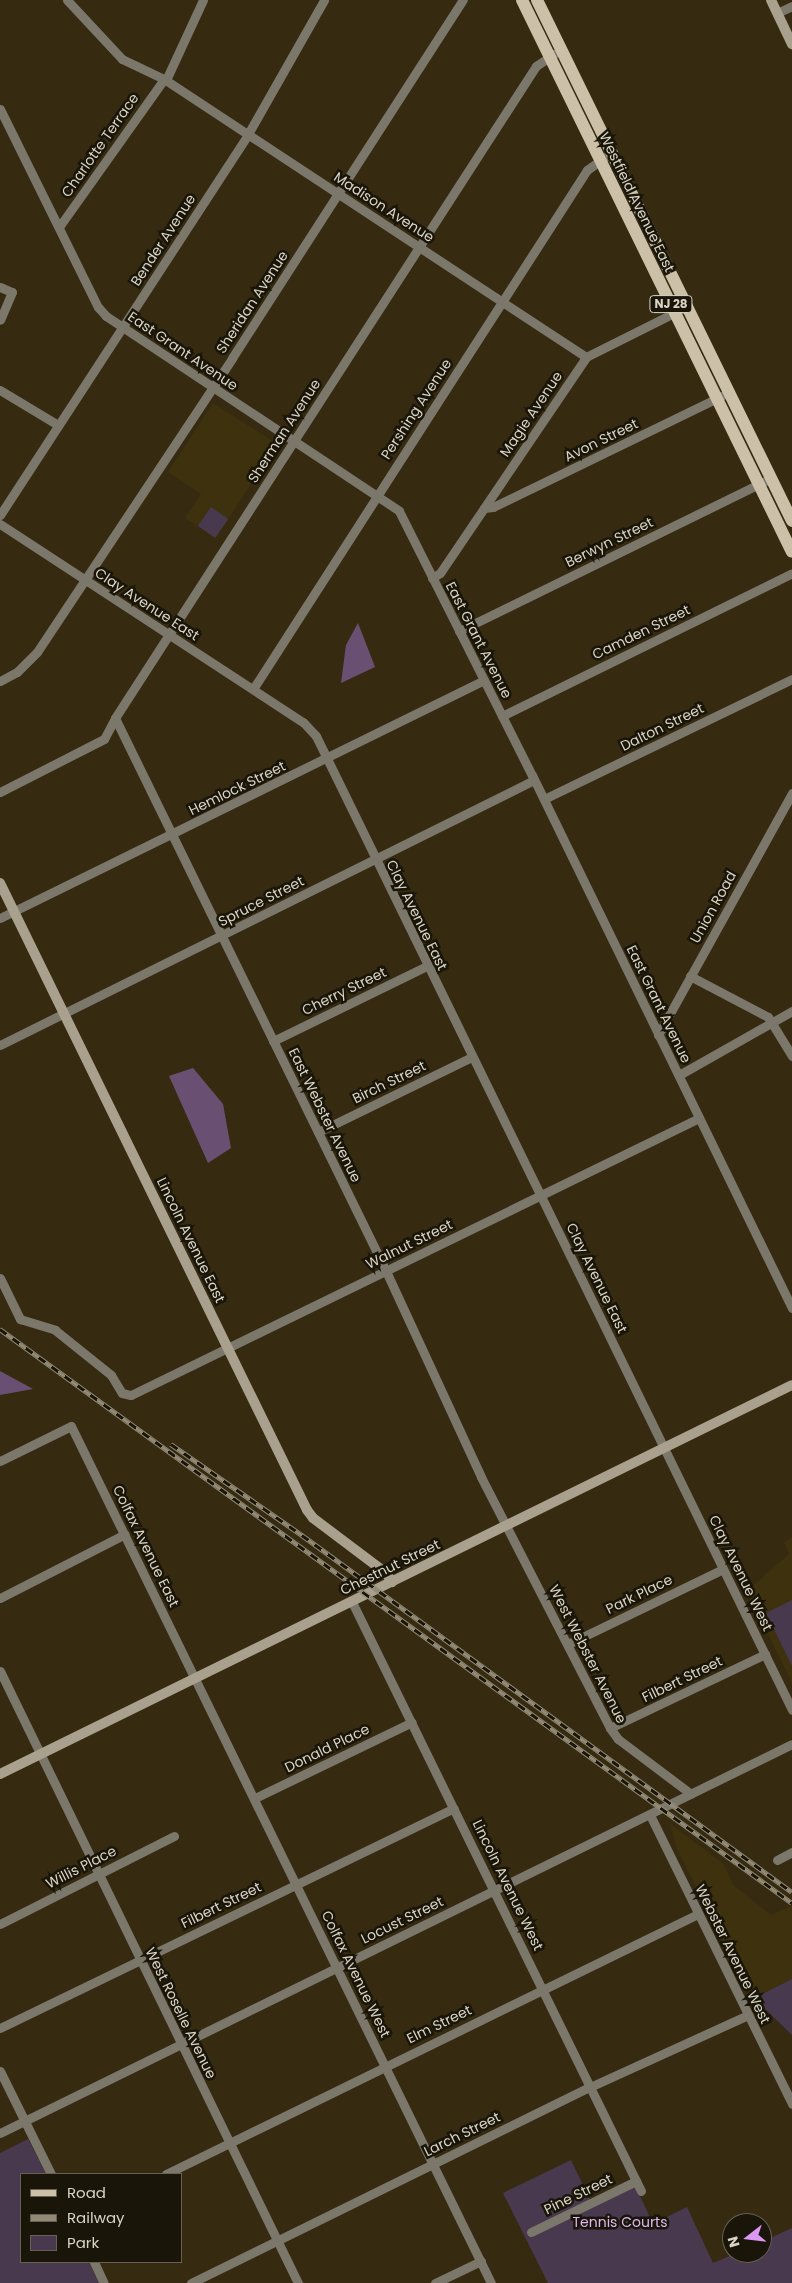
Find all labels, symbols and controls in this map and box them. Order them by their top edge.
street label: Charlotte Terrace [58,90,142,200]
street label: Westfield Avenue East [596,129,678,275]
street label: Madison Avenue [331,168,437,246]
street label: Bender Avenue [127,191,199,289]
street label: Sheridan Avenue [213,248,291,356]
road number: NJ 28 [648,294,694,314]
street label: East Grant Avenue [125,308,241,394]
street label: Pershing Avenue [377,356,455,462]
street label: Magie Avenue [496,368,566,460]
street label: Sherman Avenue [244,376,324,486]
street label: Avon Street [561,415,641,465]
street label: Berwyn Street [562,514,656,570]
street label: Clay Avenue East [92,564,202,644]
street label: East Grant Avenue [442,579,516,701]
street label: Camden Street [589,601,693,663]
street label: Dalton Street [618,700,706,754]
street label: Hemlock Street [186,757,288,819]
street label: Clay Avenue East [383,857,451,973]
street label: Union Road [686,868,740,946]
street label: Spruce Street [215,872,307,930]
street label: East Grant Avenue [623,942,695,1066]
street label: Cherry Street [299,963,389,1019]
street label: East Webster Avenue [285,1045,365,1185]
street label: Birch Street [350,1057,428,1107]
street label: Lincoln Avenue East [153,1175,229,1305]
street label: Walnut Street [363,1216,455,1272]
street label: Clay Avenue East [563,1220,631,1336]
street label: Colfax Avenue East [109,1483,183,1609]
street label: Clay Avenue West [706,1513,776,1633]
street label: Chestnut Street [338,1536,442,1598]
street label: Park Place [603,1571,675,1617]
street label: West Webster Avenue [546,1582,630,1726]
street label: Filbert Street [639,1652,725,1706]
street label: Donald Place [282,1720,372,1776]
street label: Lincoln Avenue West [469,1817,547,1953]
street label: Willis Place [43,1842,119,1892]
street label: Filbert Street [178,1878,264,1932]
street label: Webster Avenue West [692,1882,774,2026]
street label: Locust Street [358,1893,446,1947]
street label: Colfax Avenue West [318,1908,394,2040]
street label: West Roselle Avenue [142,1945,220,2081]
street label: Elm Street [404,2001,474,2047]
street label: Larch Street [421,2108,503,2160]
street label: Pine Street [541,2170,615,2218]
legend [20,2173,182,2263]
text: Road [67,2182,106,2203]
text: Railway [67,2207,125,2228]
north arrow [722,2213,772,2263]
park label: Tennis Courts [572,2214,668,2230]
text: Park [67,2232,99,2253]
text: N [722,2234,745,2250]

